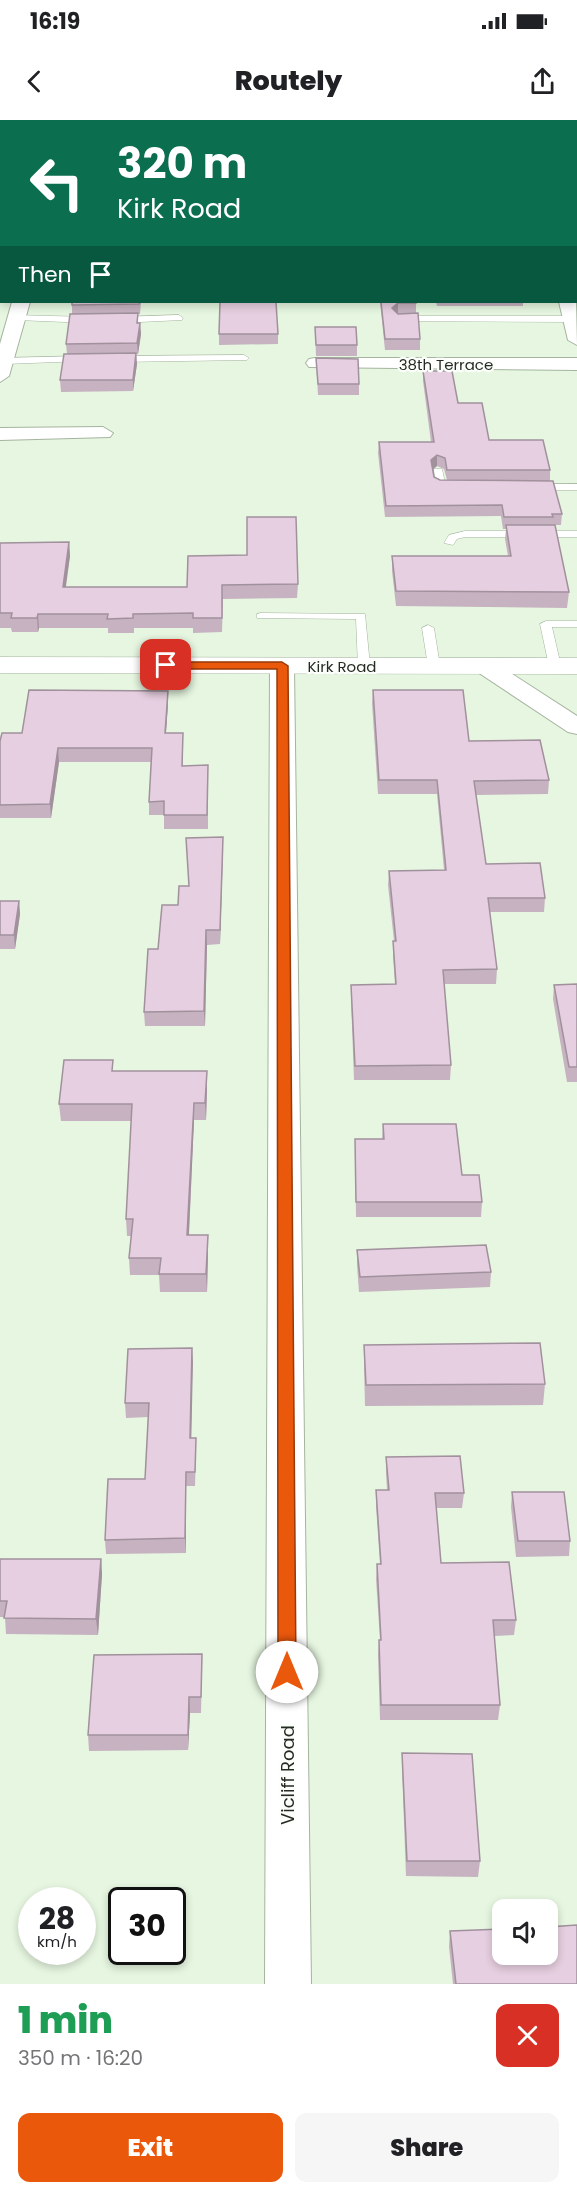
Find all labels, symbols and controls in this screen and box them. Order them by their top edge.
text: 16:19 [30,6,80,37]
text: Routely [235,62,342,99]
icon: back [18,65,51,98]
icon: share [526,65,559,98]
text: 320 m [117,134,247,193]
icon: left [18,144,96,222]
text: Kirk Road [117,190,241,227]
icon: arrive [84,258,117,291]
text: Then [18,259,72,290]
street label: 38th Terrace [399,354,493,375]
pin [140,639,191,690]
icon: arrive [149,648,182,681]
street label: Kirk Road [307,656,377,677]
position arrow [255,1640,319,1704]
street label: Vicliff Road [275,1725,300,1825]
speed limit sign: 30 [108,1887,186,1965]
text: 28 [39,1897,75,1940]
map controls [492,1899,558,1965]
button: sound [492,1899,558,1965]
text: km/h [37,1931,77,1952]
text: 1 min [18,1995,113,2046]
button: close [496,2004,559,2067]
text: 350 m · 16:20 [18,2044,143,2072]
button: Exit [18,2113,283,2182]
button: Share [295,2113,559,2182]

